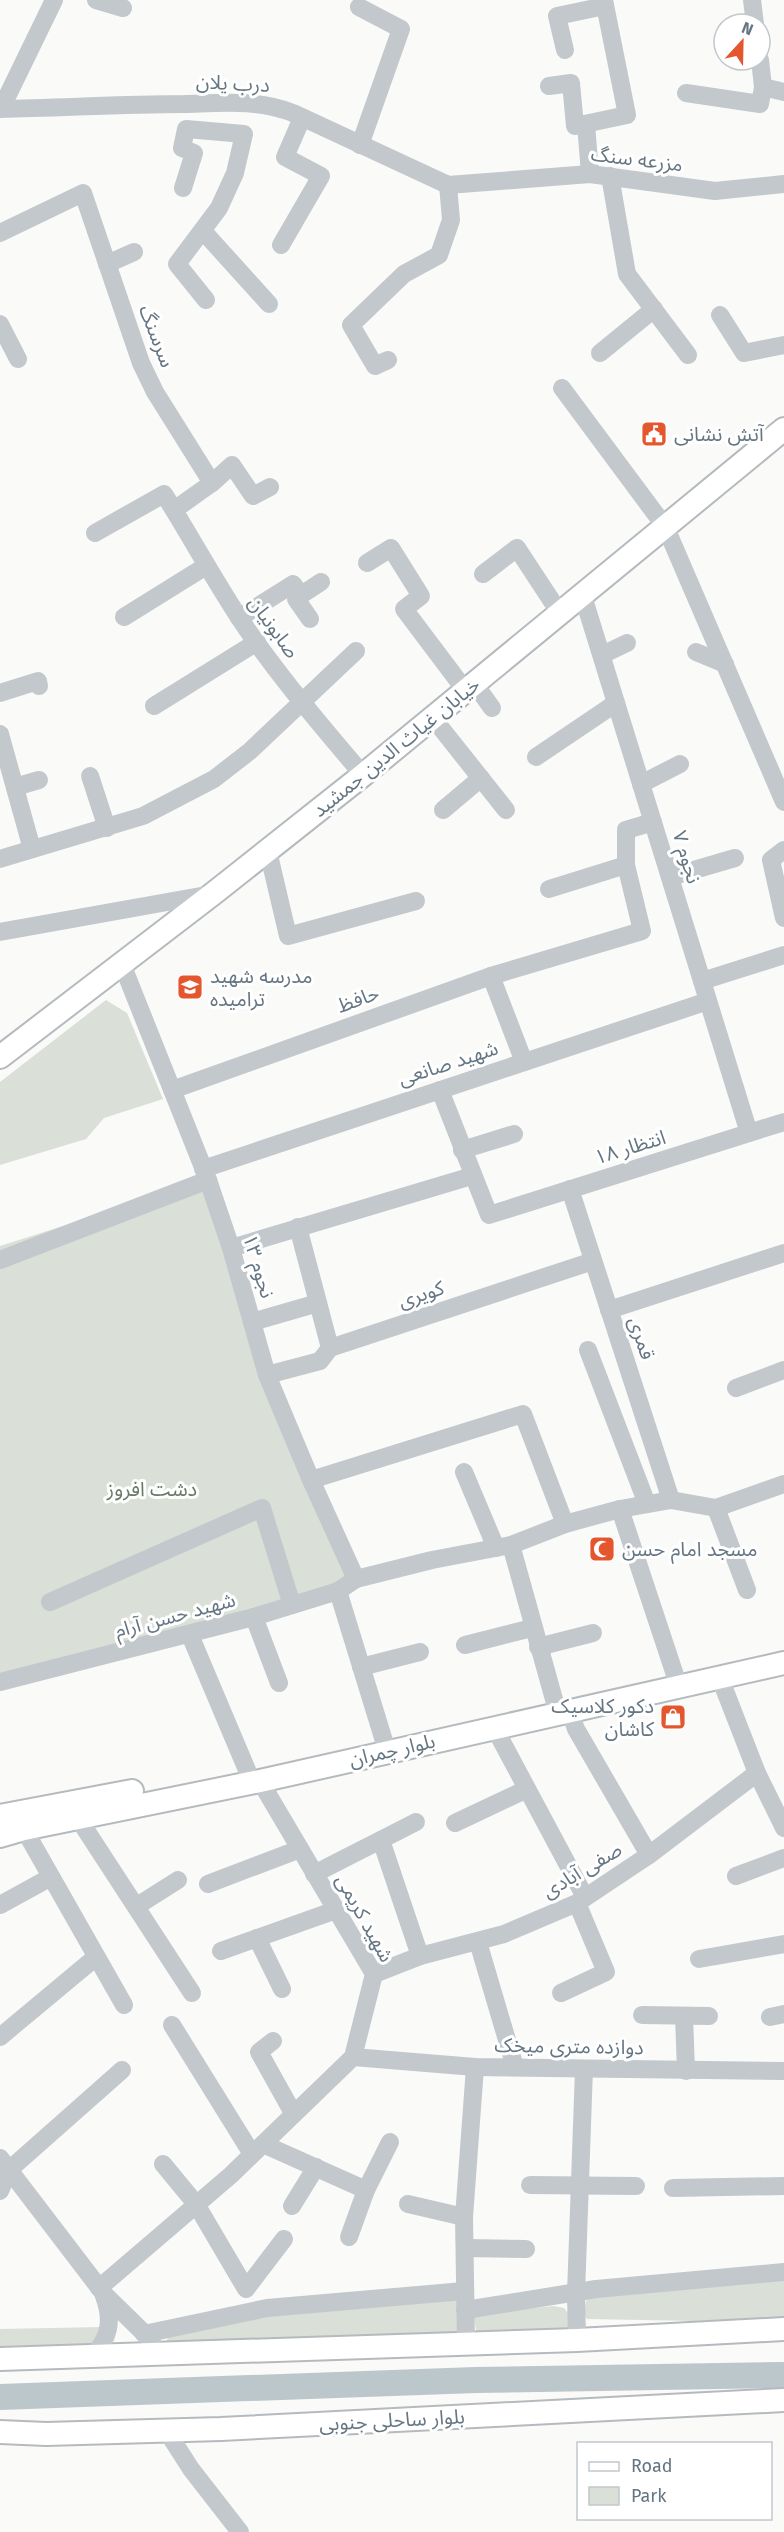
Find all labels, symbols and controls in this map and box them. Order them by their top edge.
north arrow [712,12,772,72]
text: N [739,18,756,39]
street label: درب یلان [196,69,270,97]
street label: مزرعه سنگ [590,141,684,177]
street label: سرسنگ [134,301,180,371]
public building icon: آتش نشانی [639,419,669,449]
place label: آتش نشانی [674,422,765,446]
street label: صابونیان [243,591,305,663]
street label: خیابان غیاث الدین جمشید [307,672,485,822]
street label: نجوم ۷ [665,828,706,887]
place label: مدرسه شهید ترامیده [210,964,313,1011]
school or university icon: مدرسه شهید ترامیده [175,972,205,1002]
street label: حافظ [334,980,382,1018]
street label: شهید صانعی [395,1036,501,1090]
street label: انتظار ۱۸ [592,1125,668,1169]
street label: نجوم ۱۳ [235,1231,280,1302]
street label: کویری [395,1275,448,1313]
street label: قمری [624,1314,660,1363]
park label: دشت افروز [106,1477,197,1501]
mosque icon: مسجد امام حسن [587,1534,617,1564]
place label: مسجد امام حسن [622,1537,758,1564]
street label: شهید حسن آرام [112,1587,239,1646]
place label: دکور کلاسیک کاشان [551,1694,655,1741]
shop icon: دکور کلاسیک کاشان [658,1702,688,1732]
street label: بلوار چمران [347,1728,438,1773]
street label: صفی آبادی [538,1837,626,1903]
street label: شهید کریمی [331,1870,399,1966]
street label: دوازده متری میخک [494,2033,644,2059]
street label: بلوار ساحلی جنوبی [319,2404,465,2436]
legend [577,2442,772,2520]
text: Road [631,2455,673,2477]
text: Park [631,2485,667,2507]

